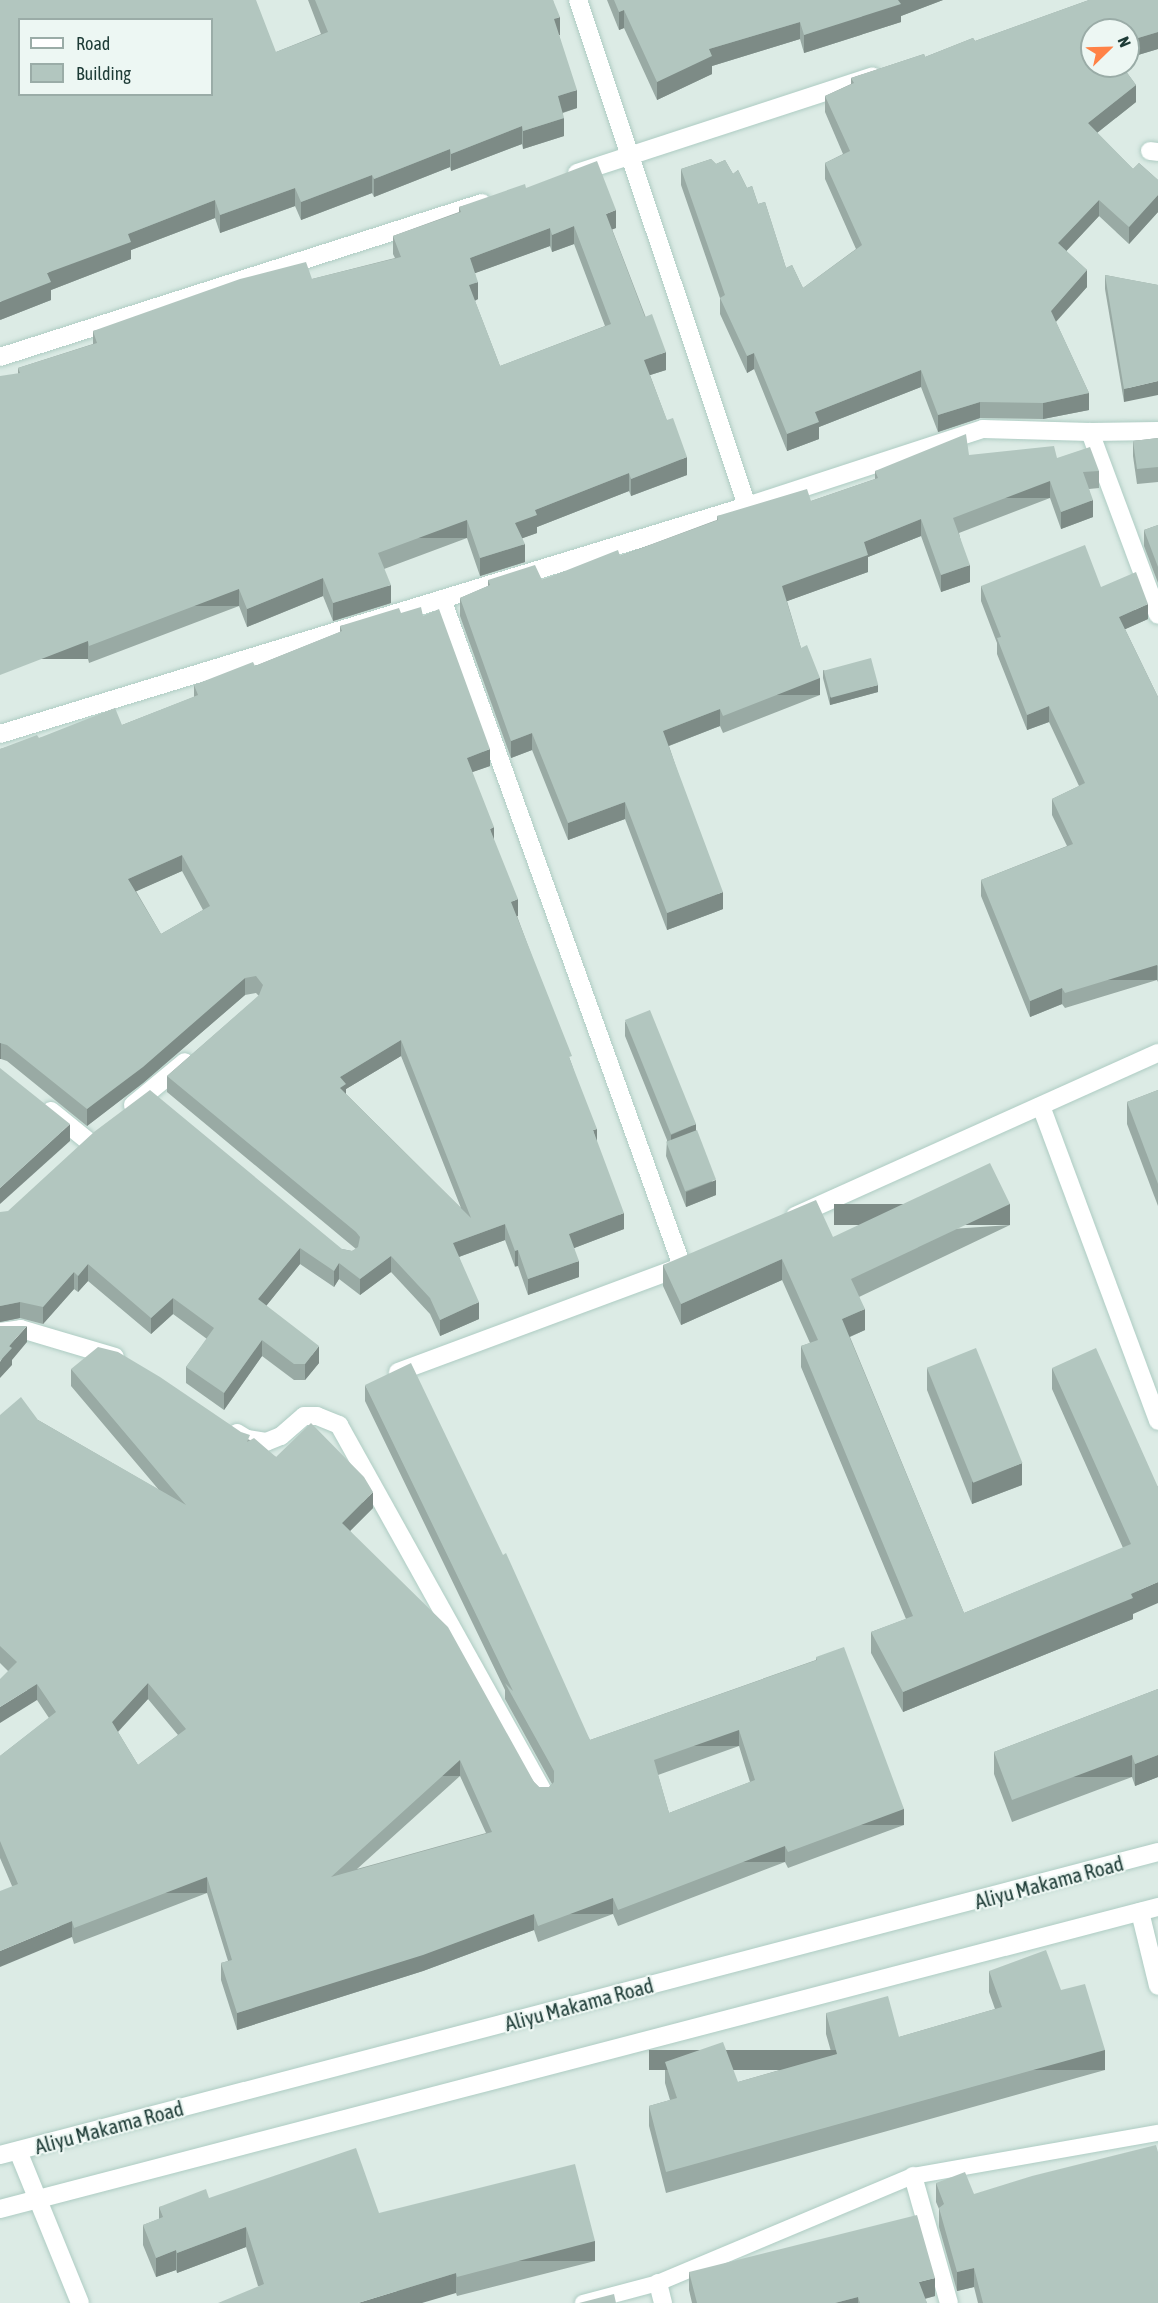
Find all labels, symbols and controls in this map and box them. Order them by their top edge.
legend [18,18,213,96]
north arrow [1080,18,1140,78]
text: Road [76,33,110,54]
text: N [1115,34,1135,50]
text: Building [76,63,131,84]
street label: Aliyu Makama Road [972,1850,1126,1914]
street label: Aliyu Makama Road [502,1972,656,2036]
street label: Aliyu Makama Road [32,2095,186,2159]

